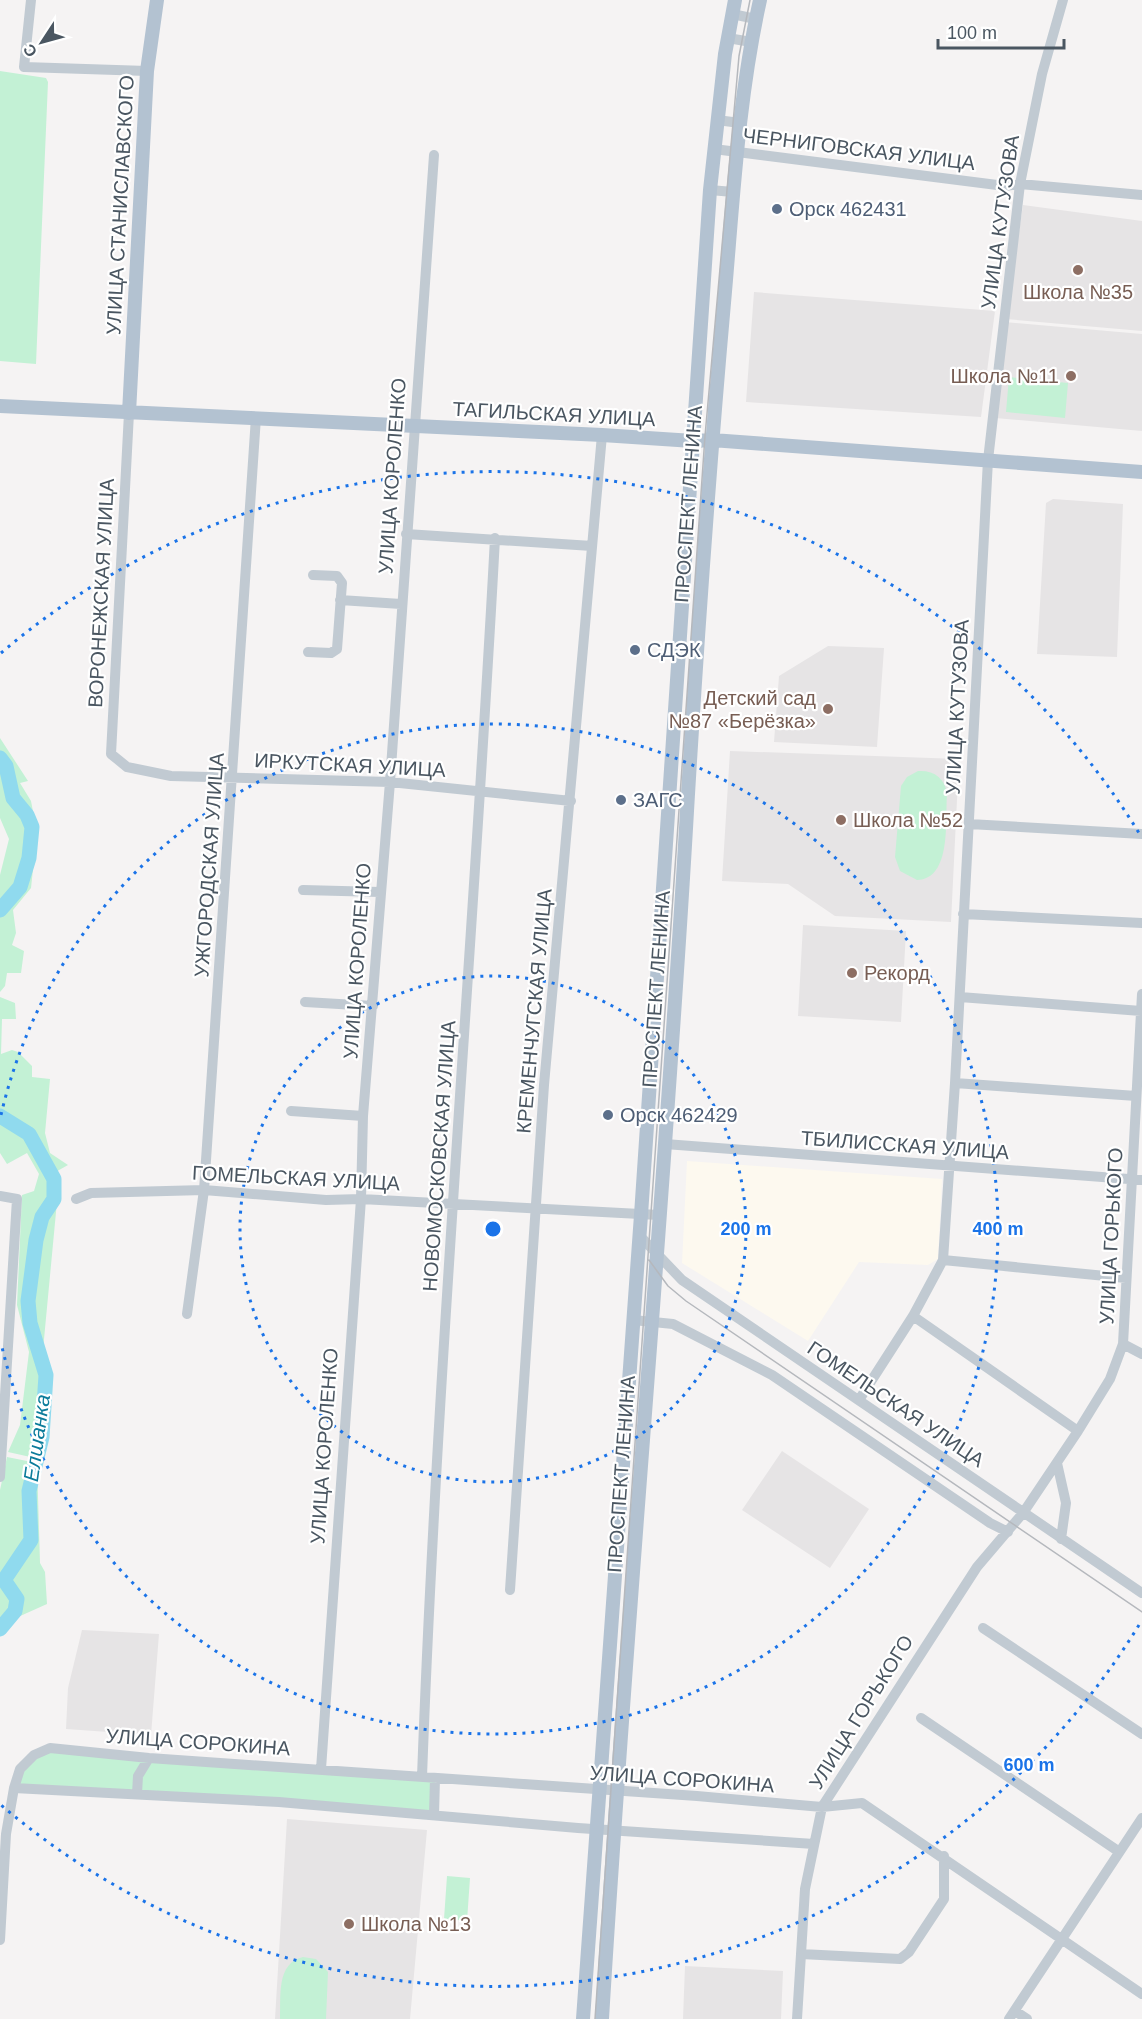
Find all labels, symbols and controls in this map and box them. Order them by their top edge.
north arrow [12,12,72,72]
scale bar [938,12,1064,50]
text: 100 m [947,23,997,43]
text: С [20,40,41,60]
street label: УЛИЦА СТАНИСЛАВСКОГО [102,74,138,336]
street label: ЧЕРНИГОВСКАЯ УЛИЦА [742,124,977,174]
street label: УЛИЦА КУТУЗОВА [977,133,1023,311]
place label: Орск 462431 [789,198,907,220]
marker: Орск 462431 [770,202,784,216]
marker: Школа №35 [1071,263,1085,277]
place label: Школа №35 [1023,281,1133,303]
place label: Школа №11 [950,365,1059,387]
marker: Школа №11 [1064,369,1078,383]
street label: УЛИЦА КОРОЛЕНКО [374,377,410,575]
street label: ТАГИЛЬСКАЯ УЛИЦА [452,398,657,430]
street label: ПРОСПЕКТ ЛЕНИНА [670,404,706,603]
street label: ВОРОНЕЖСКАЯ УЛИЦА [84,477,118,708]
street label: УЛИЦА КУТУЗОВА [941,618,973,795]
place label: СДЭК [647,639,701,661]
marker: СДЭК [628,643,642,657]
place label: Детский сад №87 «Берёзка» [669,687,816,732]
marker: Детский сад №87 «Берёзка» [821,702,835,716]
street label: ИРКУТСКАЯ УЛИЦА [254,749,447,781]
street label: УЖГОРОДСКАЯ УЛИЦА [190,751,228,978]
place label: ЗАГС [633,789,683,811]
marker: ЗАГС [614,793,628,807]
place label: Школа №52 [853,809,963,831]
marker: Школа №52 [834,813,848,827]
street label: УЛИЦА КОРОЛЕНКО [339,862,375,1060]
street label: КРЕМЕНЧУГСКАЯ УЛИЦА [512,887,556,1134]
street label: ПРОСПЕКТ ЛЕНИНА [638,889,674,1088]
place label: Рекорд [864,962,930,984]
marker: Рекорд [845,966,859,980]
street label: НОВОМОСКОВСКАЯ УЛИЦА [419,1019,459,1292]
place label: Орск 462429 [620,1104,738,1126]
marker: Орск 462429 [601,1108,615,1122]
street label: ТБИЛИССКАЯ УЛИЦА [800,1127,1011,1163]
street label: УЛИЦА ГОРЬКОГО [1095,1147,1127,1325]
street label: ГОМЕЛЬСКАЯ УЛИЦА [191,1162,401,1194]
centre of rings [483,1219,503,1239]
text: 200 m [720,1219,772,1239]
text: 400 m [972,1219,1024,1239]
street label: ГОМЕЛЬСКАЯ УЛИЦА [804,1337,989,1472]
street label: УЛИЦА КОРОЛЕНКО [306,1347,342,1545]
street label: ПРОСПЕКТ ЛЕНИНА [603,1374,639,1573]
water label: Елшанка [19,1393,54,1483]
street label: УЛИЦА ГОРЬКОГО [805,1631,917,1793]
street label: УЛИЦА СОРОКИНА [105,1725,292,1759]
text: 600 m [1003,1755,1055,1775]
street label: УЛИЦА СОРОКИНА [589,1762,776,1796]
place label: Школа №13 [361,1913,471,1935]
marker: Школа №13 [342,1917,356,1931]

